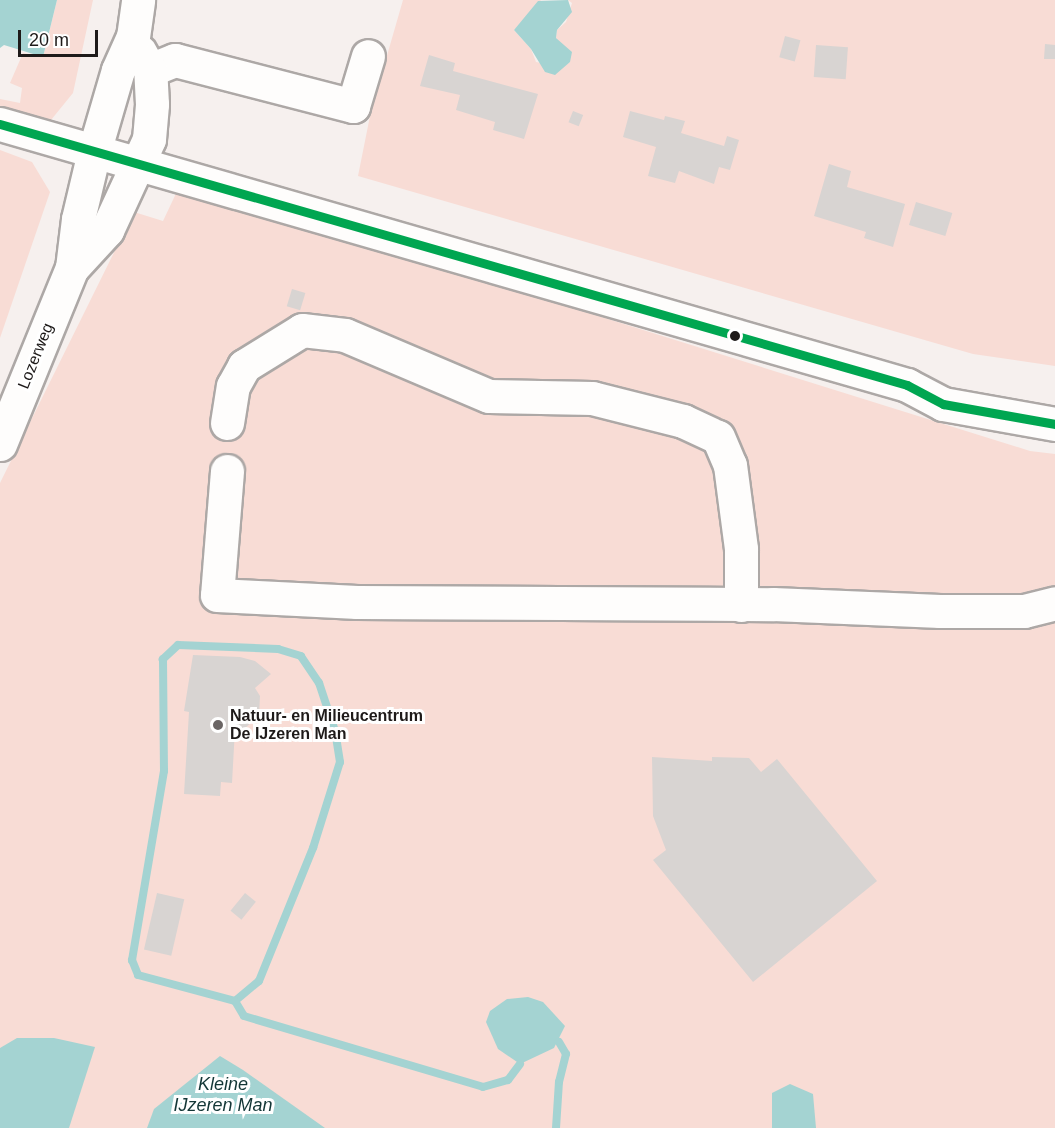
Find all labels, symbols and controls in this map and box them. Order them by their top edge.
scale bar [21,18,100,56]
text: 20 m [29,30,69,50]
street label: Lozerweg [14,320,58,392]
unlabelled marker [729,330,741,342]
place label: Natuur- en Milieucentrum De IJzeren Man [230,706,423,744]
marker: Natuur- en Milieucentrum De IJzeren Man [211,718,225,732]
water label: Kleine IJzeren Man [173,1074,273,1116]

